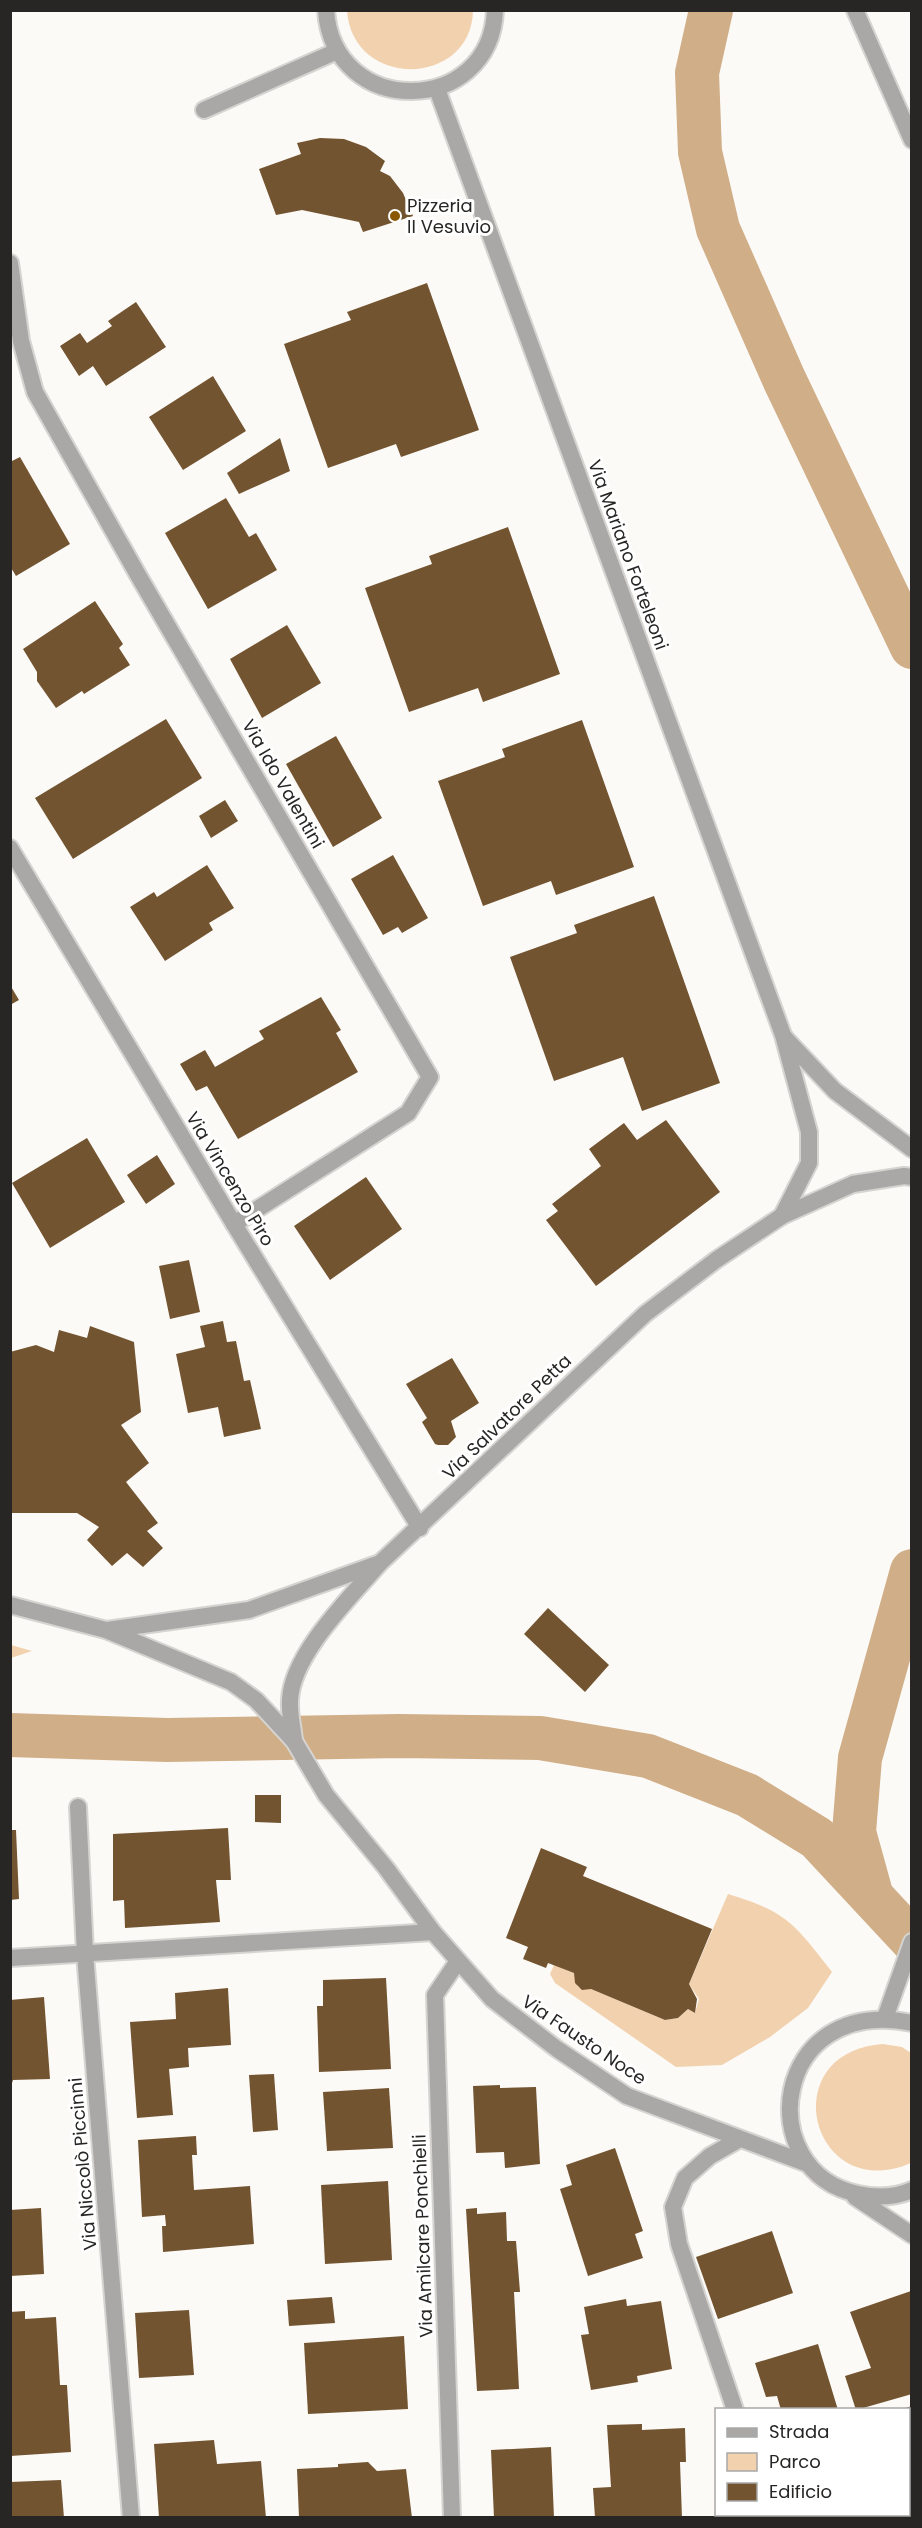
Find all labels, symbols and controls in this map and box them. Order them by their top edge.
place label: Pizzeria Il Vesuvio [407,193,491,239]
marker: Pizzeria Il Vesuvio [388,209,402,223]
street label: Via Mariano Forteleoni [582,456,674,653]
street label: Via Ido Valentini [236,715,330,853]
street label: Via Vincenzo Piro [180,1107,281,1251]
street label: Via Salvatore Petta [437,1348,577,1485]
street label: Via Fausto Noce [517,1989,651,2090]
street label: Via Niccolò Piccinni [62,2077,103,2251]
street label: Via Amilcare Ponchielli [406,2134,439,2338]
legend [715,2408,910,2516]
text: Strada [769,2419,829,2444]
text: Parco [769,2449,821,2474]
text: Edificio [769,2479,832,2504]

